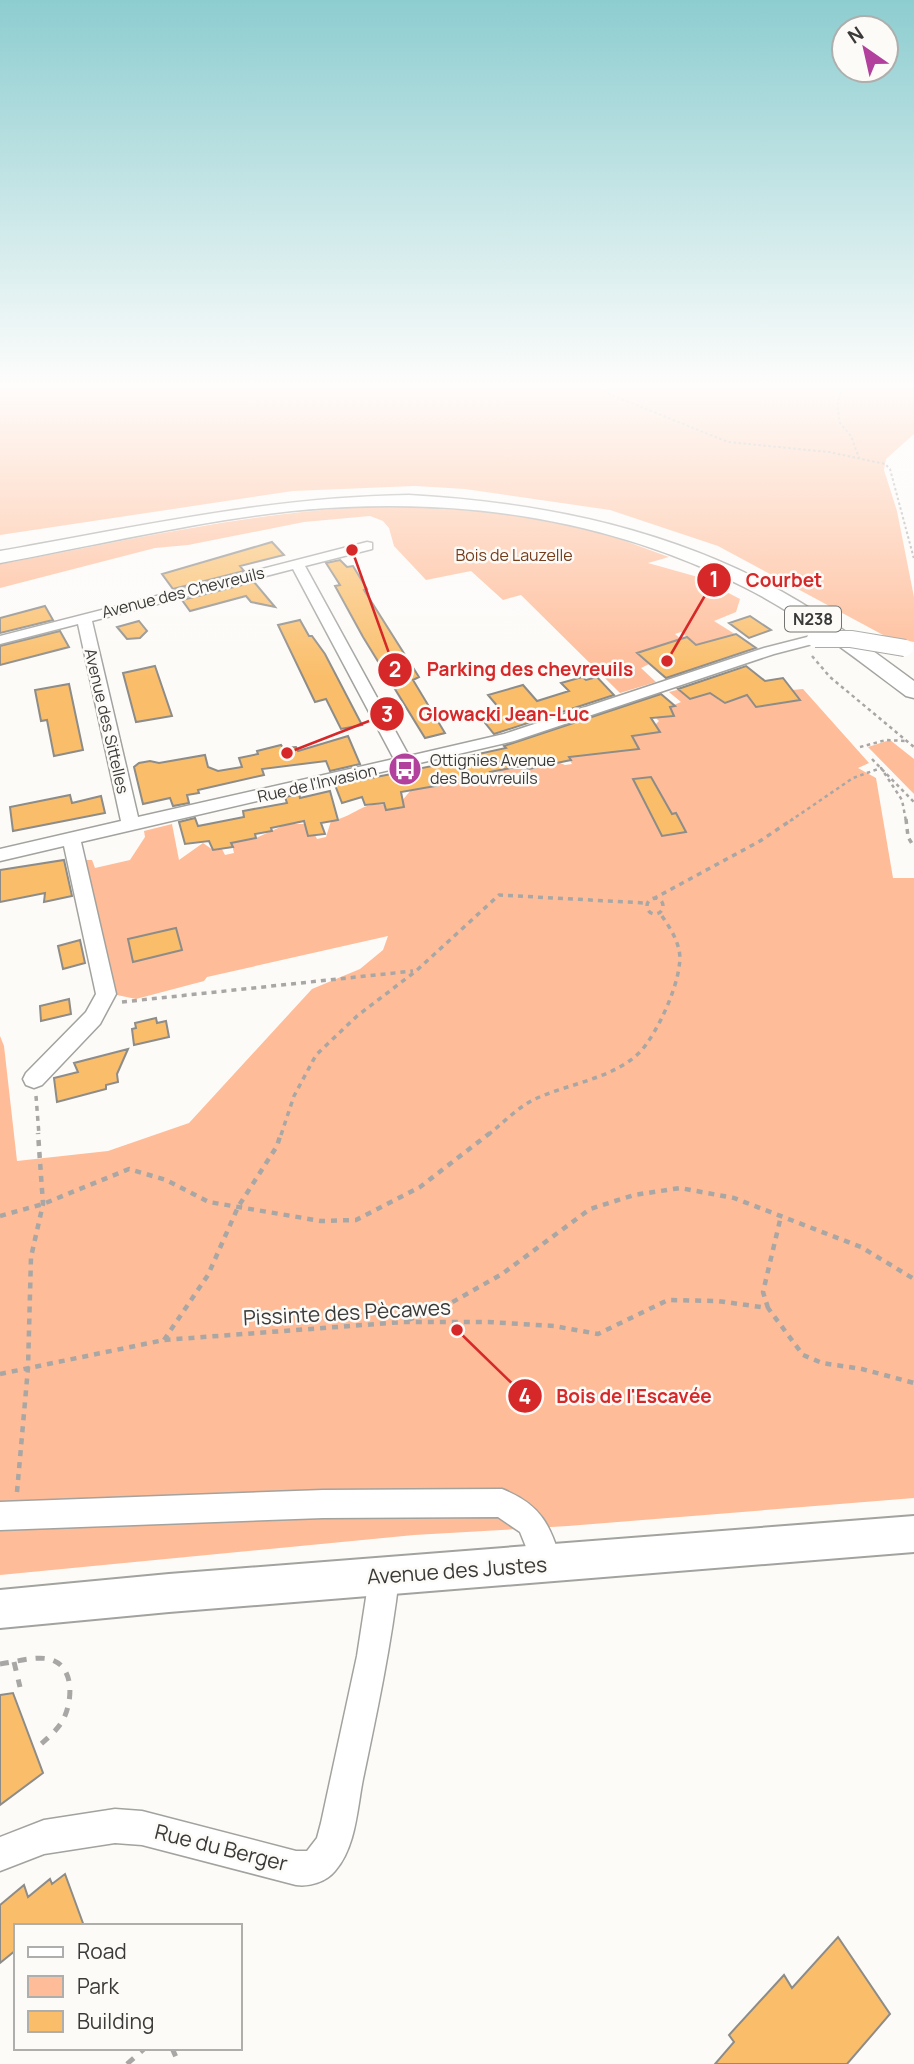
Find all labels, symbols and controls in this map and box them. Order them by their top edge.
north arrow [830,14,900,84]
text: N [843,20,868,50]
park label: Bois de Lauzelle [455,544,573,566]
callout: Courbet [697,560,837,600]
street label: Avenue des Chevreuils [99,561,267,623]
text: 1 [709,565,719,593]
text: Courbet [746,567,822,593]
road number: N238 [785,606,841,632]
street label: Avenue des Sittelles [80,646,134,796]
callout: Parking des chevreuils [377,650,647,690]
text: 2 [389,655,401,683]
text: Parking des chevreuils [427,656,633,682]
callout: Glowacki Jean-Luc [370,694,604,734]
text: 3 [381,700,393,728]
text: Glowacki Jean-Luc [418,701,590,727]
place label: Ottignies Avenue des Bouvreuils [430,749,556,789]
bus stop icon: Ottignies Avenue des Bouvreuils [386,750,424,788]
street label: Rue de l'Invasion [255,759,379,807]
street label: Pissinte des Pècawes [242,1293,452,1331]
callout: Bois de l'Escavée [507,1376,726,1416]
text: 4 [519,1382,531,1410]
text: Bois de l'Escavée [556,1383,712,1409]
street label: Avenue des Justes [366,1550,548,1590]
street label: Rue du Berger [152,1817,291,1877]
legend [14,1924,242,2050]
text: Road [77,1937,127,1965]
text: Park [77,1972,119,2000]
text: Building [77,2007,154,2035]

